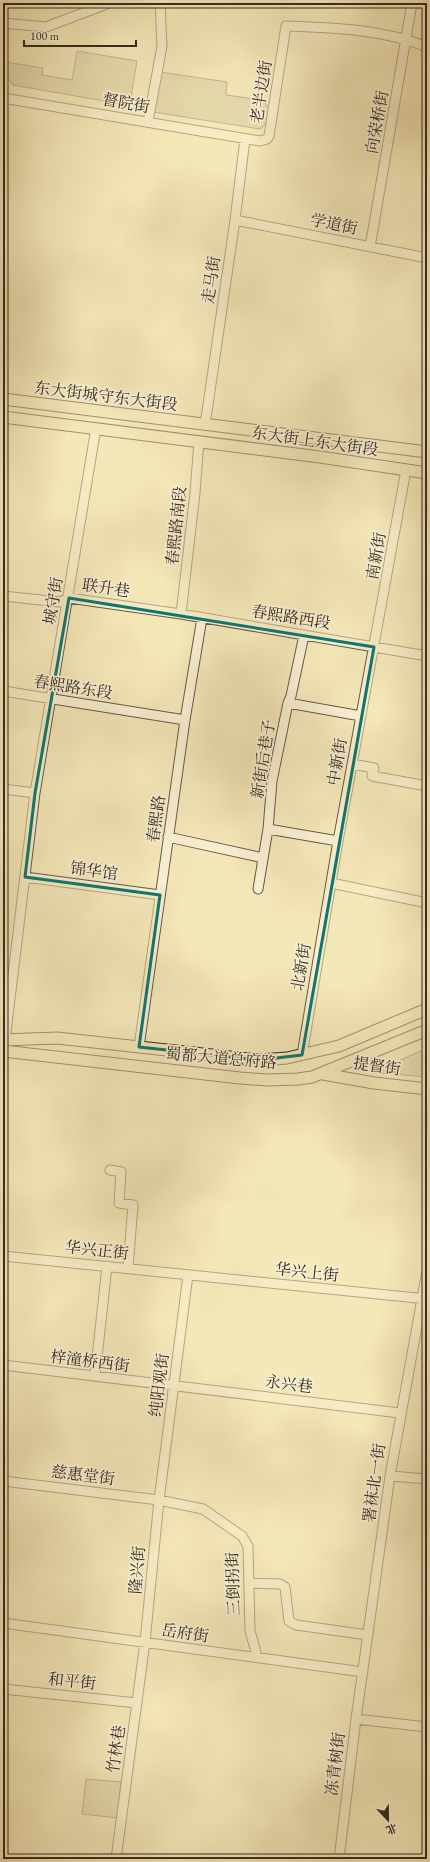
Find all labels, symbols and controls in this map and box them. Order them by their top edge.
scale bar [24,22,136,48]
text: 100 m [30,28,60,44]
street label: 老半边街 [246,59,276,125]
street label: 督院街 [101,88,151,118]
street label: 向荣桥街 [361,89,393,155]
street label: 学道街 [308,209,360,239]
street label: 走马街 [197,255,225,305]
street label: 东大街城守东大街段 [33,377,179,415]
street label: 东大街上东大街段 [250,422,380,460]
street label: 春熙路南段 [161,485,191,567]
street label: 南新街 [361,531,391,581]
street label: 联升巷 [81,574,131,602]
street label: 城守街 [38,576,68,626]
street label: 春熙路西段 [250,600,332,634]
street label: 春熙路东段 [32,670,114,704]
street label: 新街后巷子 [246,718,280,800]
street label: 中新街 [322,737,352,787]
street label: 春熙路 [142,794,170,844]
street label: 锦华馆 [69,857,119,885]
street label: 北新街 [286,942,316,992]
street label: 蜀都大道总府路 [164,1043,278,1073]
street label: 提督街 [352,1052,402,1080]
street label: 华兴正街 [64,1236,130,1264]
street label: 华兴上街 [274,1258,340,1286]
street label: 梓潼桥西街 [49,1346,131,1376]
street label: 纯阳观街 [145,1352,173,1418]
street label: 永兴巷 [264,1371,314,1397]
street label: 署袜北一街 [358,1442,390,1524]
street label: 慈惠堂街 [50,1461,116,1489]
street label: 隆兴街 [124,1545,150,1595]
street label: 三倒拐街 [221,1552,245,1616]
street label: 岳府街 [160,1619,210,1647]
street label: 和平街 [47,1668,97,1694]
street label: 竹林巷 [102,1724,130,1774]
street label: 冻青树街 [321,1731,349,1797]
north arrow [368,1800,408,1840]
text: 北 [384,1821,399,1838]

